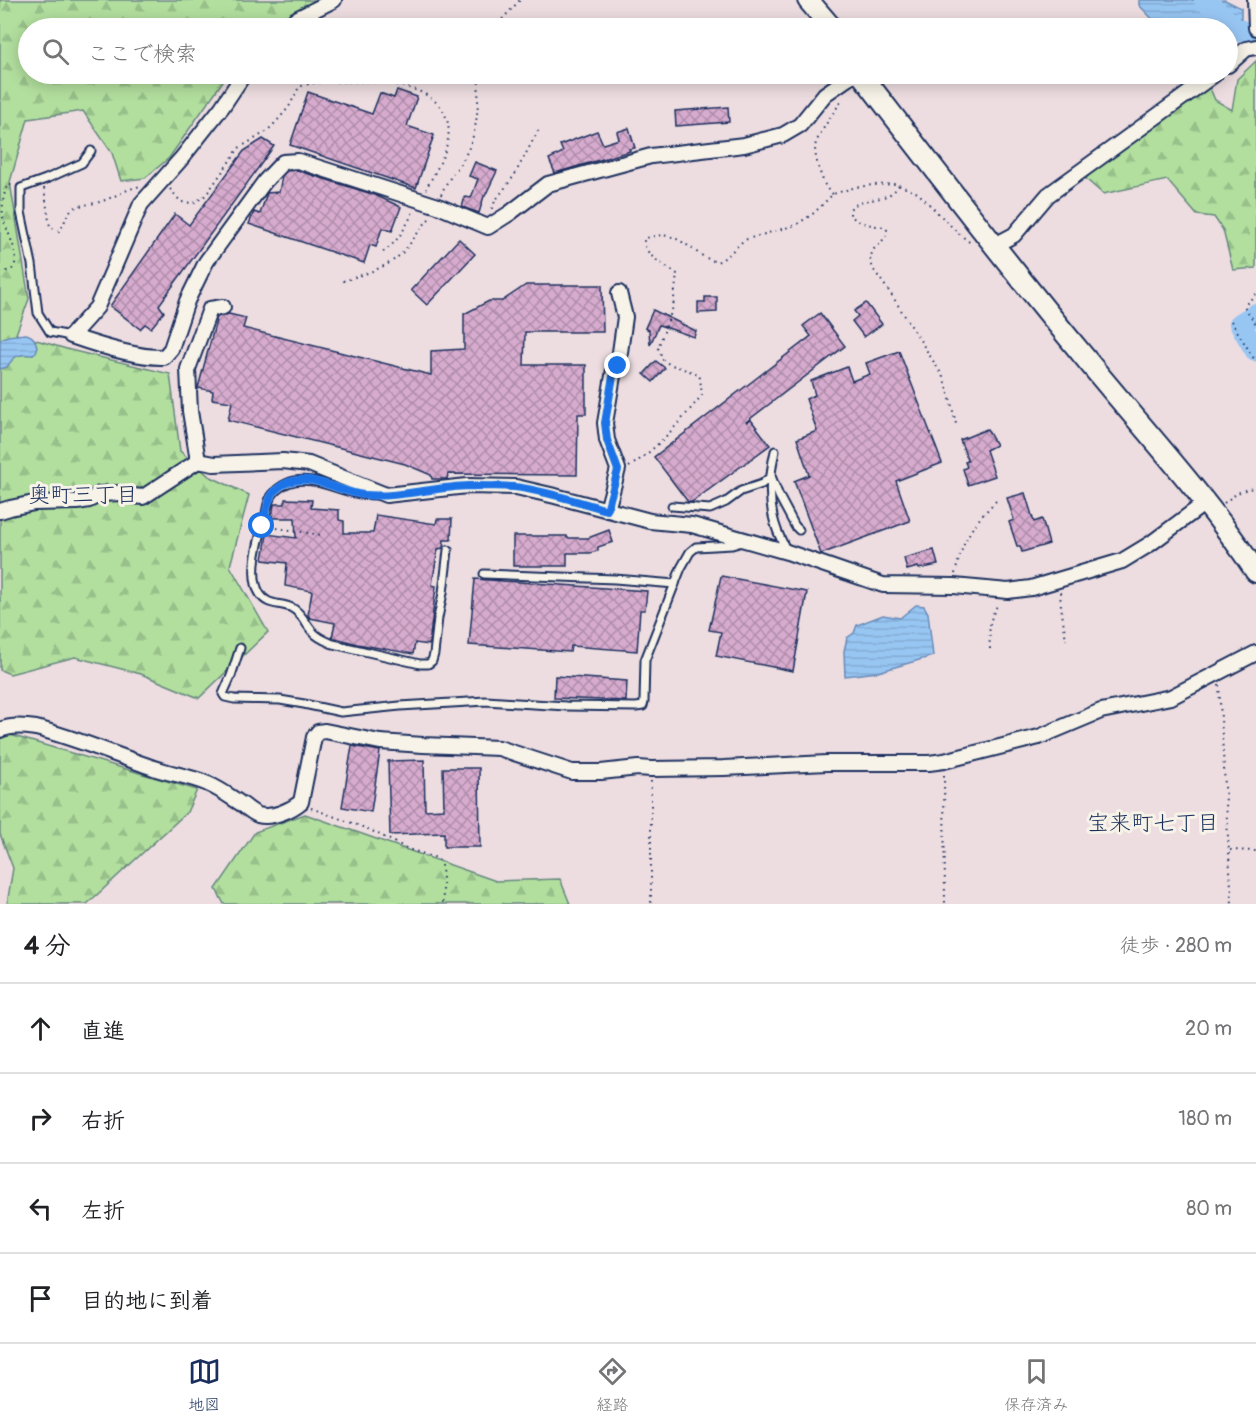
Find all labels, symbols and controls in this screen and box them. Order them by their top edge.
search box [18,18,1238,84]
icon: search [39,35,72,68]
text: ここで検索 [87,40,197,68]
route end [604,352,630,378]
district label: 奥町三丁目 [28,481,138,509]
route start [248,512,274,538]
district label: 宝来町七丁目 [1087,809,1219,837]
text: 4 分 [24,930,71,962]
text: 徒歩 · 280 m [1120,933,1232,958]
icon: ahead [24,1012,57,1045]
text: 20 m [1185,1016,1232,1041]
text: 直進 [81,1017,125,1045]
icon: right [24,1102,57,1135]
text: 180 m [1178,1106,1232,1131]
text: 右折 [81,1107,125,1135]
icon: left [24,1192,57,1225]
text: 80 m [1186,1196,1232,1221]
text: 左折 [81,1197,125,1225]
icon: arrive [24,1282,57,1315]
text: 目的地に到着 [81,1287,213,1315]
tab: 地図 [188,1355,221,1415]
tab: 経路 [596,1355,629,1415]
tab: 保存済み [1004,1355,1068,1415]

